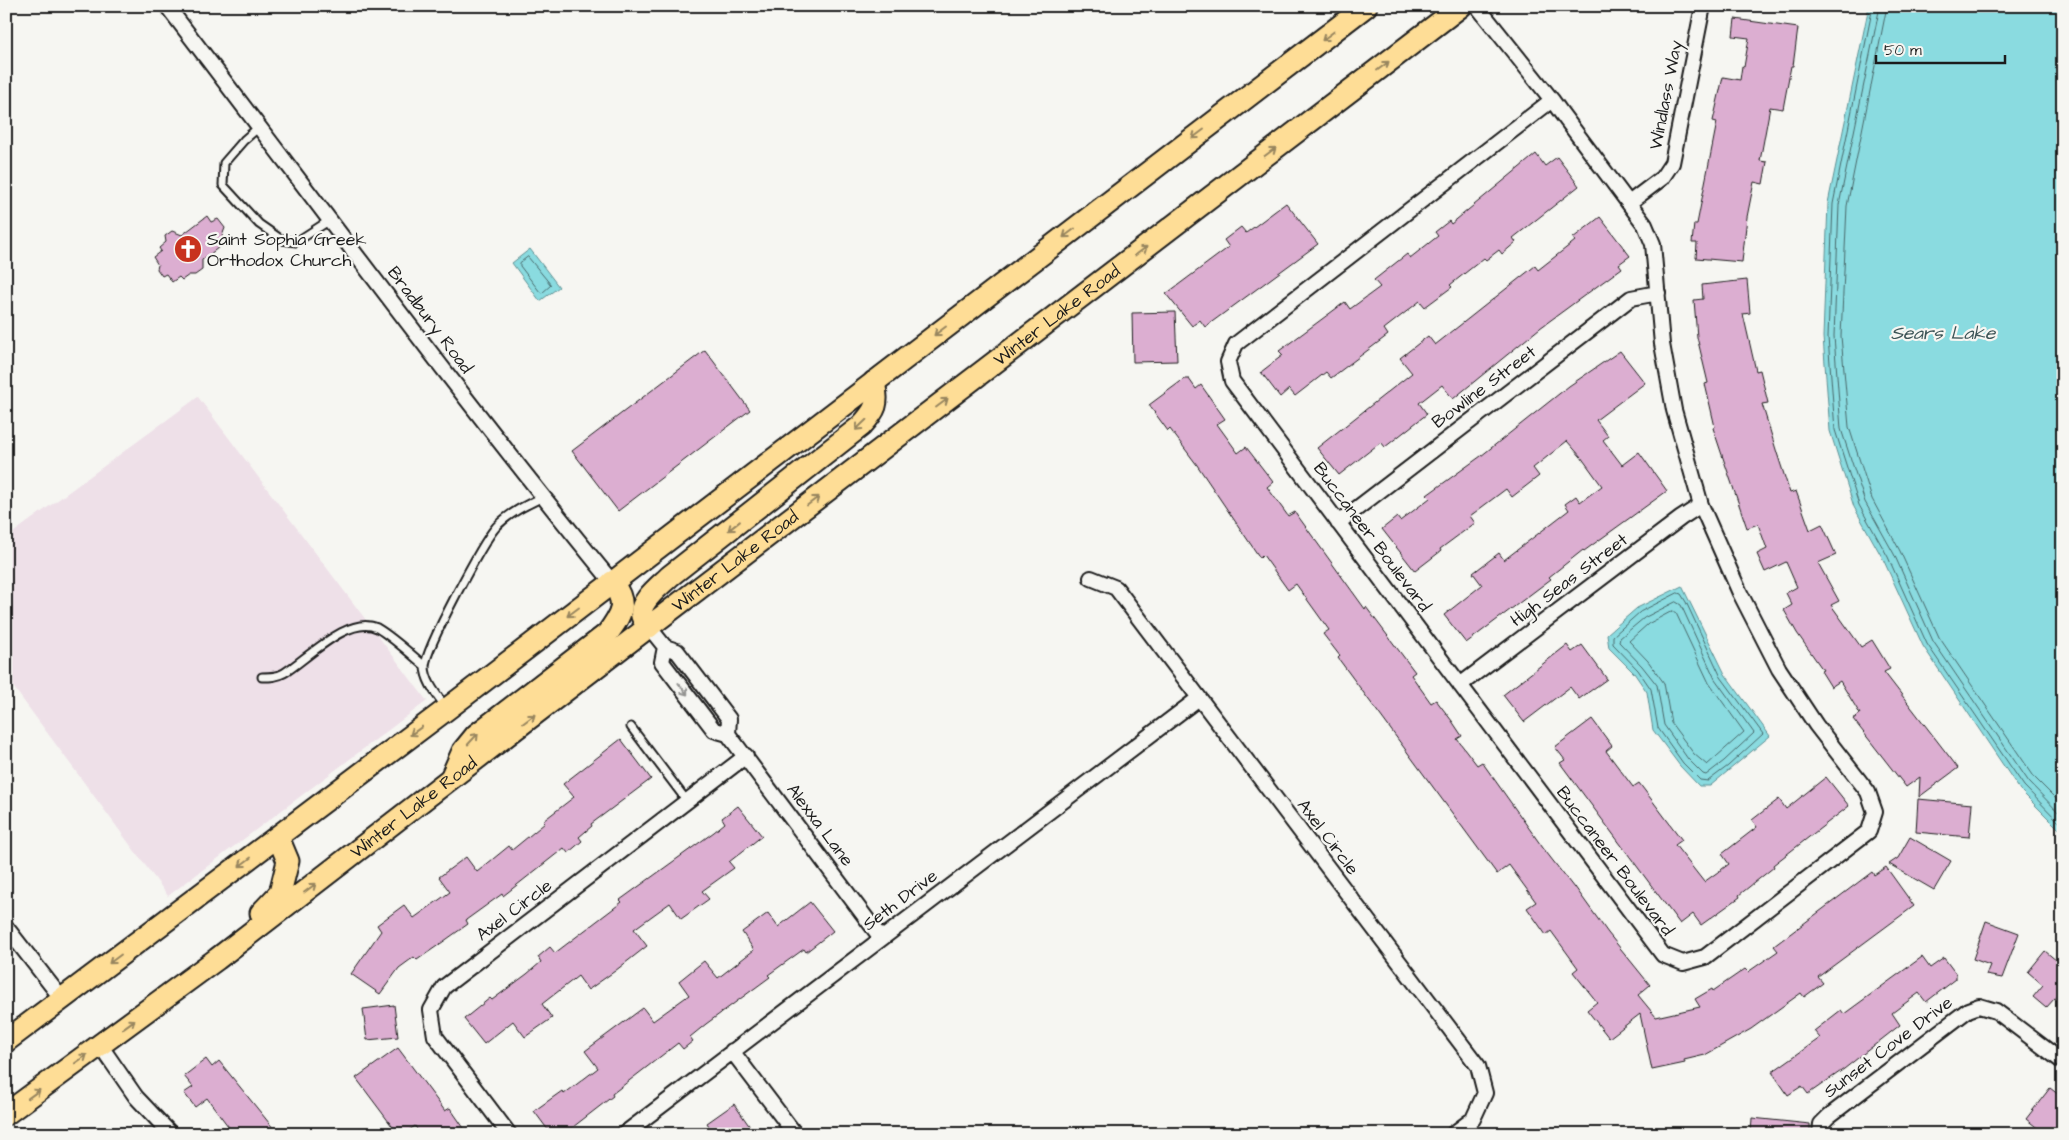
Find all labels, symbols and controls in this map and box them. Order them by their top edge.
one-way arrow [1322,30,1335,41]
scale bar [1876,32,2005,64]
street label: Windlass Way [1643,38,1690,152]
text: 50 m [1884,40,1922,61]
one-way arrow [1376,60,1389,71]
one-way arrow [1191,129,1205,139]
one-way arrow [1263,147,1276,158]
place label: Saint Sophia Greek Orthodox Church [207,227,367,273]
one-way arrow [1063,227,1076,238]
church icon: Saint Sophia Greek Orthodox Church [173,234,203,264]
one-way arrow [1134,246,1148,256]
street label: Winter Lake Road [988,258,1125,372]
street label: Bradbury Road [380,261,479,380]
water label: Sears Lake [1891,320,1997,347]
one-way arrow [934,326,947,337]
street label: Bowline Street [1427,339,1542,434]
one-way arrow [935,397,948,408]
one-way arrow [855,419,868,431]
street label: Buccaneer Boulevard [1307,457,1437,617]
one-way arrow [806,496,819,507]
street label: Winter Lake Road [666,504,804,618]
one-way arrow [728,520,741,531]
street label: High Seas Street [1505,527,1634,633]
one-way arrow [567,606,580,617]
one-way arrow [677,682,688,695]
one-way arrow [522,713,535,724]
one-way arrow [409,726,423,736]
one-way arrow [467,733,479,745]
street label: Winter Lake Road [345,750,482,864]
street label: Alexxa Lane [781,778,860,872]
street label: Buccaneer Boulevard [1550,781,1680,941]
street label: Axel Circle [1291,794,1365,880]
one-way arrow [239,856,252,867]
street label: Seth Drive [857,863,943,936]
street label: Axel Circle [471,873,557,947]
one-way arrow [303,883,316,894]
one-way arrow [108,954,122,964]
street label: Sunset Cove Drive [1818,990,1958,1104]
one-way arrow [122,1018,135,1029]
one-way arrow [74,1054,88,1064]
one-way arrow [27,1088,40,1099]

